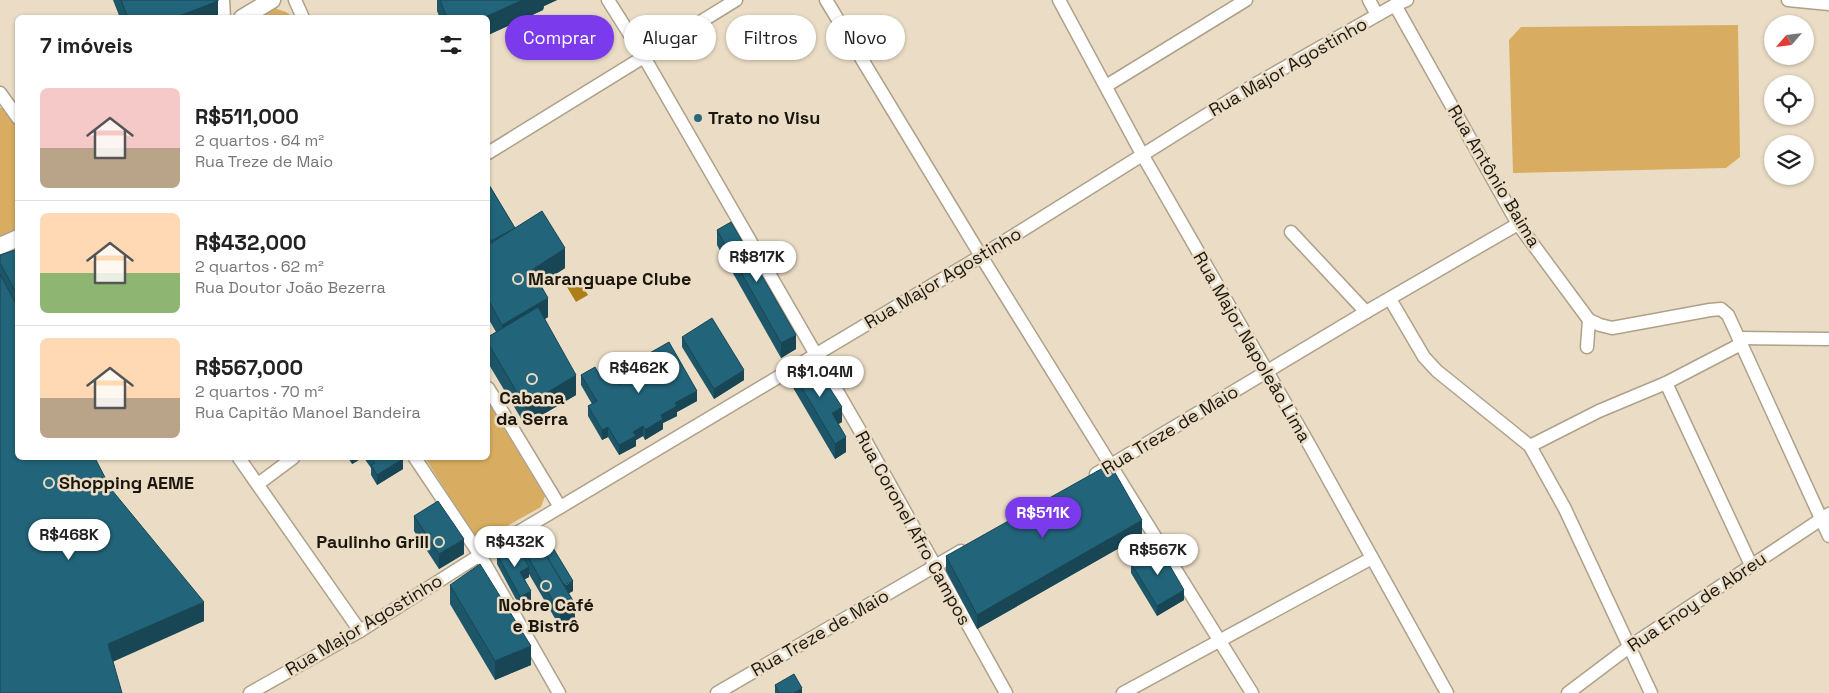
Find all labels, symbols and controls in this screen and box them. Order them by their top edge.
street label: Rua Major Agostinho [1204,12,1371,121]
chip: Comprar [505,15,614,60]
chip: Alugar [624,15,716,60]
chip: Filtros [726,15,816,60]
chip: Novo [826,15,905,60]
north arrow [1764,15,1814,65]
map controls [1764,15,1814,185]
icon: filters [437,31,465,59]
text: 7 imóveis [40,32,133,59]
button: locate [1764,75,1814,125]
street label: Rua Antônio Baima [1443,100,1546,251]
text: R$511,000 [195,103,299,130]
place label: Trato no Visu [708,106,820,129]
icon: home [80,108,140,168]
marker: Trato no Visu [692,112,704,124]
text: 2 quartos · 64 m² [195,130,324,151]
button: layers [1764,135,1814,185]
text: Rua Treze de Maio [195,151,333,172]
street label: Rua Major Agostinho [860,222,1025,334]
text: R$432,000 [195,229,306,256]
icon: home [80,233,140,293]
pin: R$817K [716,240,798,283]
text: R$817K [729,246,785,267]
street label: Rua Major Napoleão Lima [1188,247,1316,446]
text: 2 quartos · 62 m² [195,256,324,277]
place label: Maranguape Clube [528,267,691,290]
marker: Maranguape Clube [512,273,524,285]
text: Rua Doutor João Bezerra [195,277,386,298]
pin: R$462K [598,352,680,394]
text: R$567,000 [195,354,303,381]
pin: R$1.04M [774,356,866,398]
text: R$462K [609,357,669,378]
icon: home [80,358,140,418]
text: R$1.04M [787,361,853,382]
marker: Cabana da Serra [526,373,538,385]
street label: Rua Treze de Maio [1097,380,1242,479]
text: 2 quartos · 70 m² [195,381,324,402]
place label: Cabana da Serra [496,386,569,430]
text: Rua Capitão Manoel Bandeira [195,402,421,423]
street label: Rua Coronel Afro Campos [850,426,977,629]
place label: Shopping AEME [59,471,194,494]
marker: Shopping AEME [43,477,55,489]
pin: R$511K [1002,496,1084,539]
text: R$511K [1016,502,1070,523]
pin: R$468K [28,518,110,561]
text: R$468K [39,524,99,545]
pin: R$432K [474,526,556,568]
place label: Paulinho Grill [316,530,429,553]
text: R$432K [485,531,545,552]
pin: R$567K [1117,534,1199,576]
marker: Paulinho Grill [433,536,445,548]
text: R$567K [1129,539,1187,560]
street label: Rua Enoy de Abreu [1623,546,1771,657]
street label: Rua Major Agostinho [281,569,446,681]
marker: Nobre Café e Bistrô [540,580,552,592]
street label: Rua Treze de Maio [747,584,893,681]
place label: Nobre Café e Bistrô [498,593,594,637]

